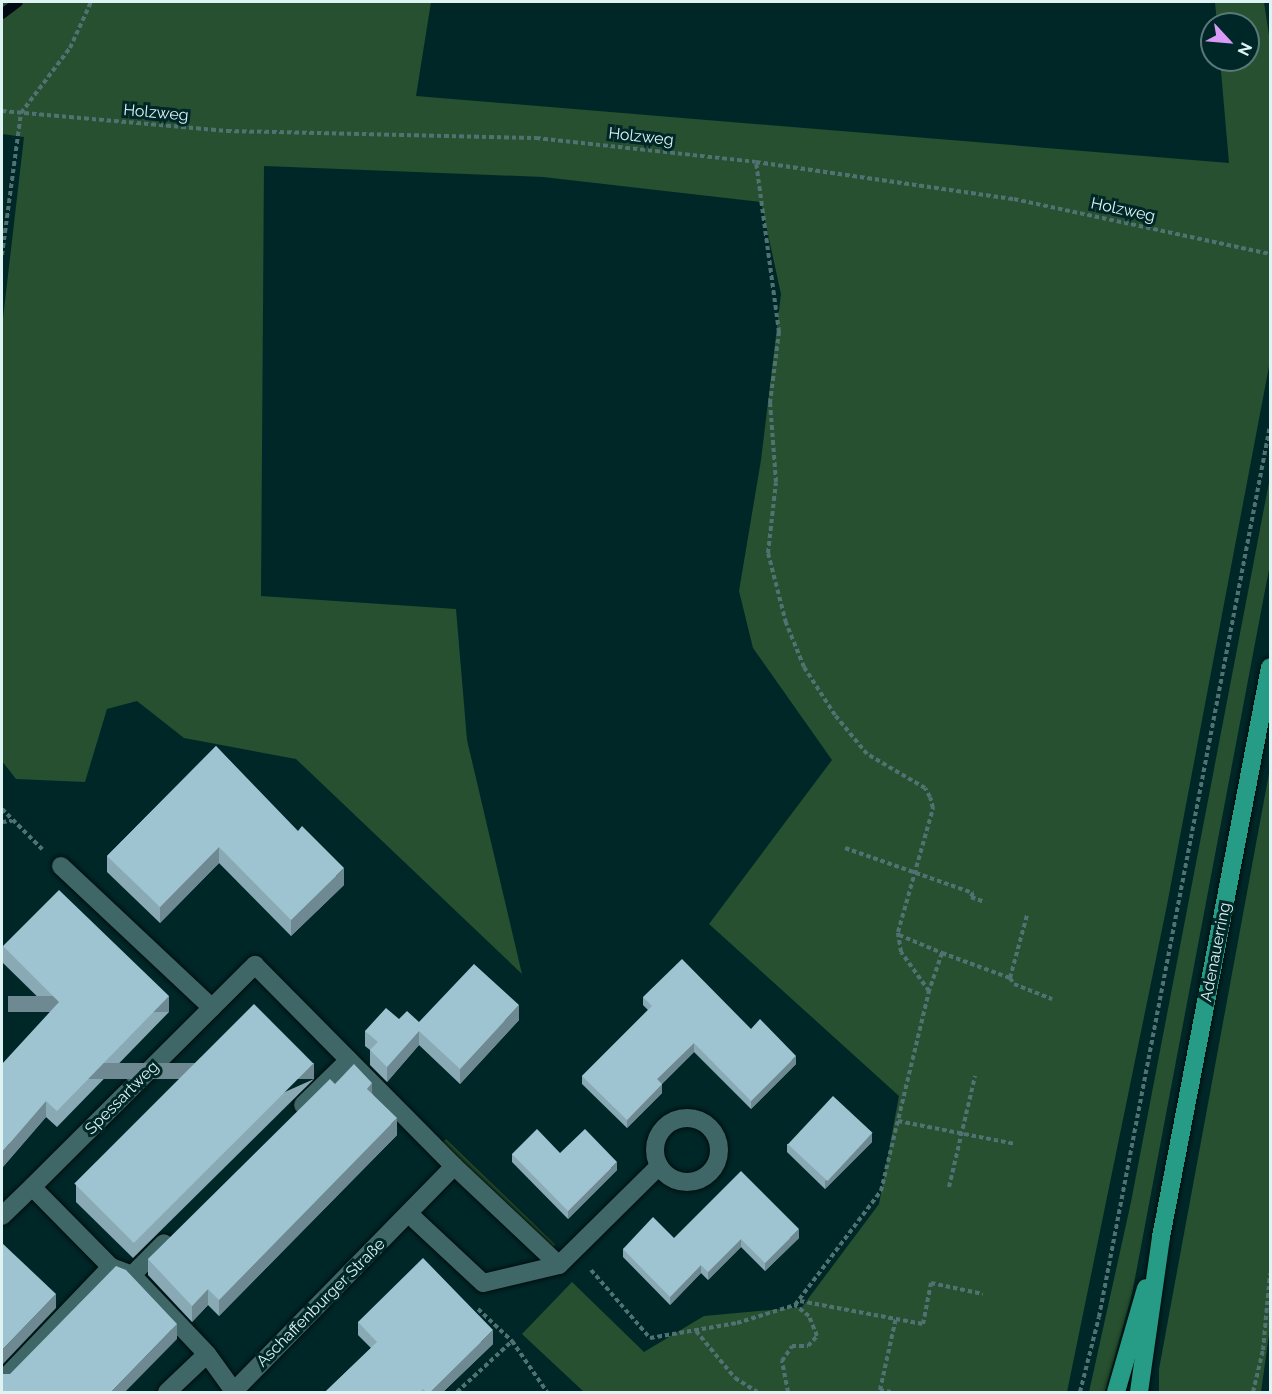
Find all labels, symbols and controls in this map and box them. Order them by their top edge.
north arrow [1200,12,1260,72]
text: N [1234,40,1256,59]
street label: Holzweg [123,101,189,125]
street label: Holzweg [607,124,675,150]
street label: Holzweg [1089,194,1157,226]
street label: Adenauerring [1197,901,1235,1003]
street label: Spessartweg [81,1057,163,1139]
street label: Aschaffenburger Straße [253,1235,389,1371]

